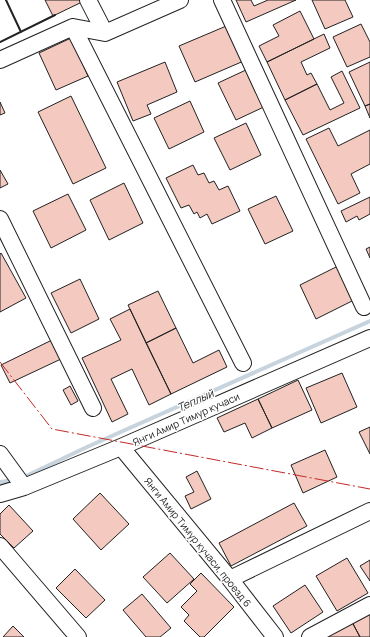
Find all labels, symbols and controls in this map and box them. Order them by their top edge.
water label: Теплый [174,385,216,415]
street label: Янги Амир Тимур кучаси [130,389,242,449]
street label: Янги Амир Тимур кучаси, проезд 6 [141,474,255,610]

